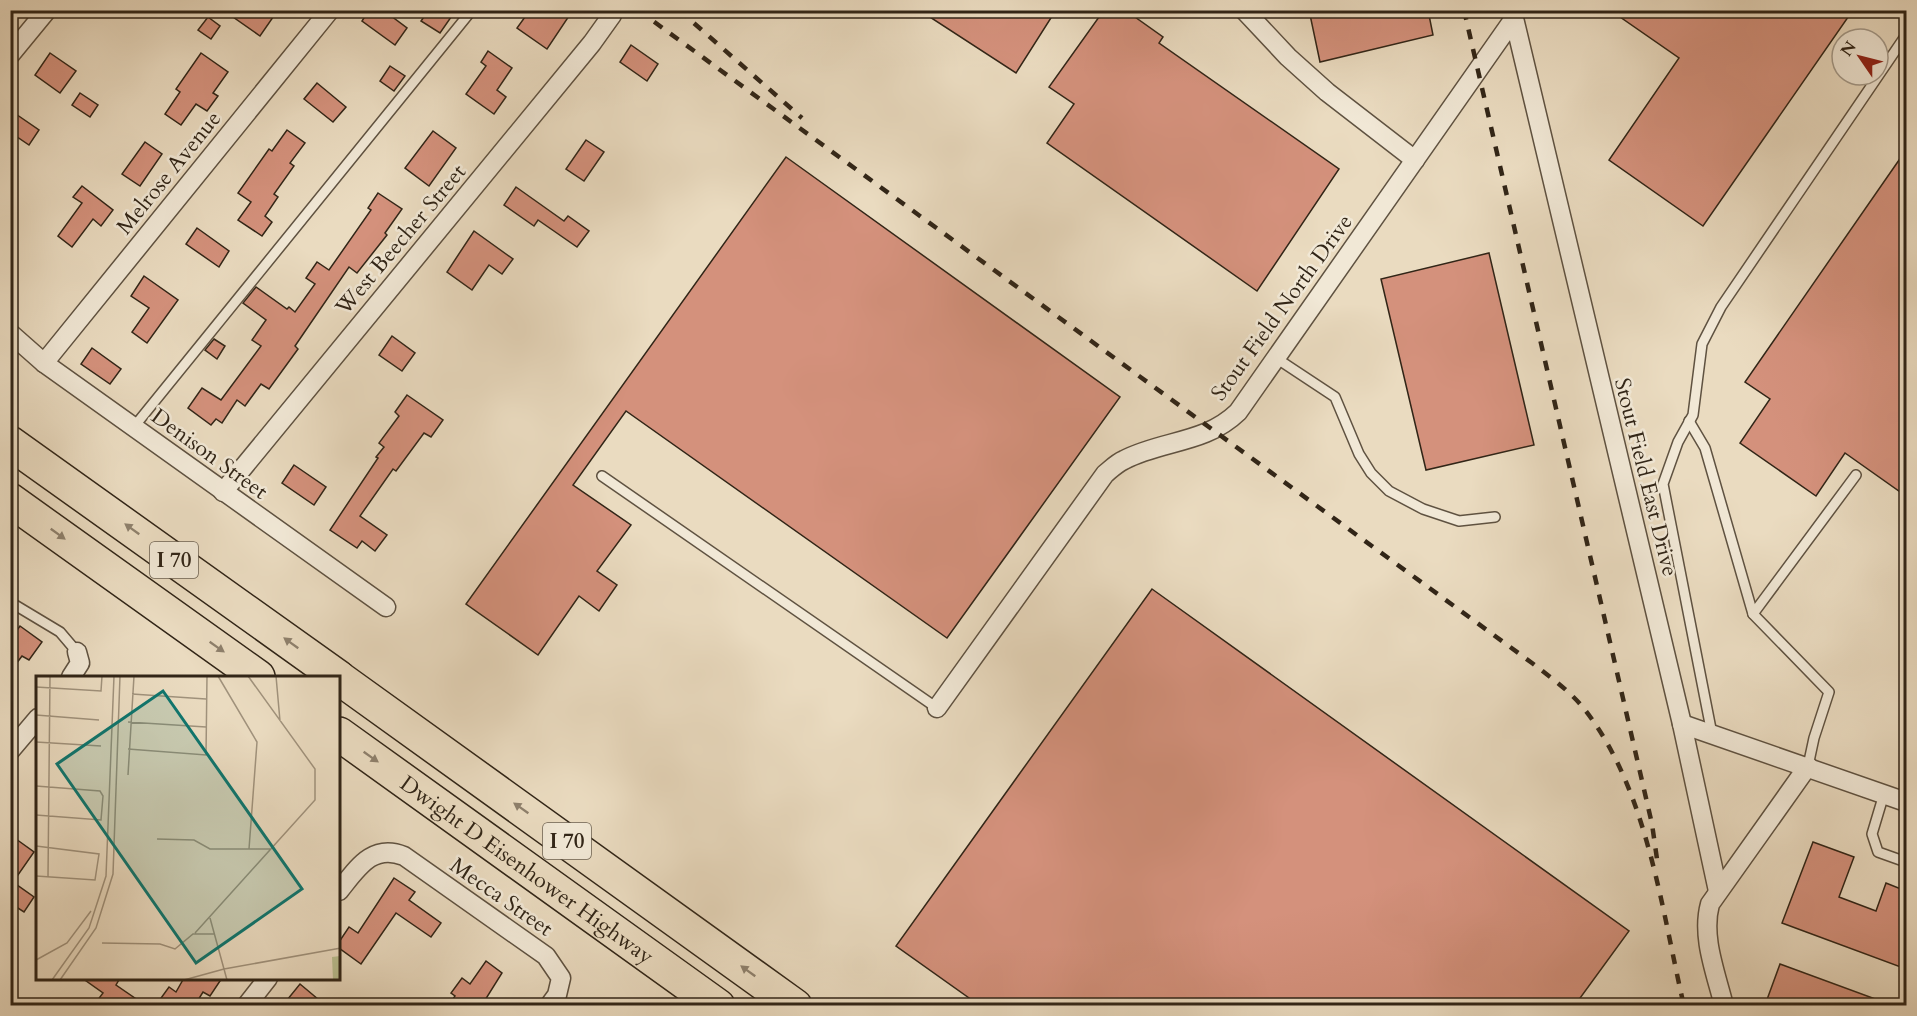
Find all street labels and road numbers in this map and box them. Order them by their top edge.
street label: Melrose Avenue [110,105,228,241]
street label: West Beecher Street [328,158,473,322]
street label: Stout Field North Drive [1204,208,1360,407]
street label: Stout Field East Drive [1607,375,1685,579]
street label: Denison Street [145,401,274,506]
road number: I 70 [150,542,198,578]
street label: Dwight D Eisenhower Highway [394,769,660,972]
road number: I 70 [543,823,591,859]
street label: Mecca Street [444,850,559,943]

